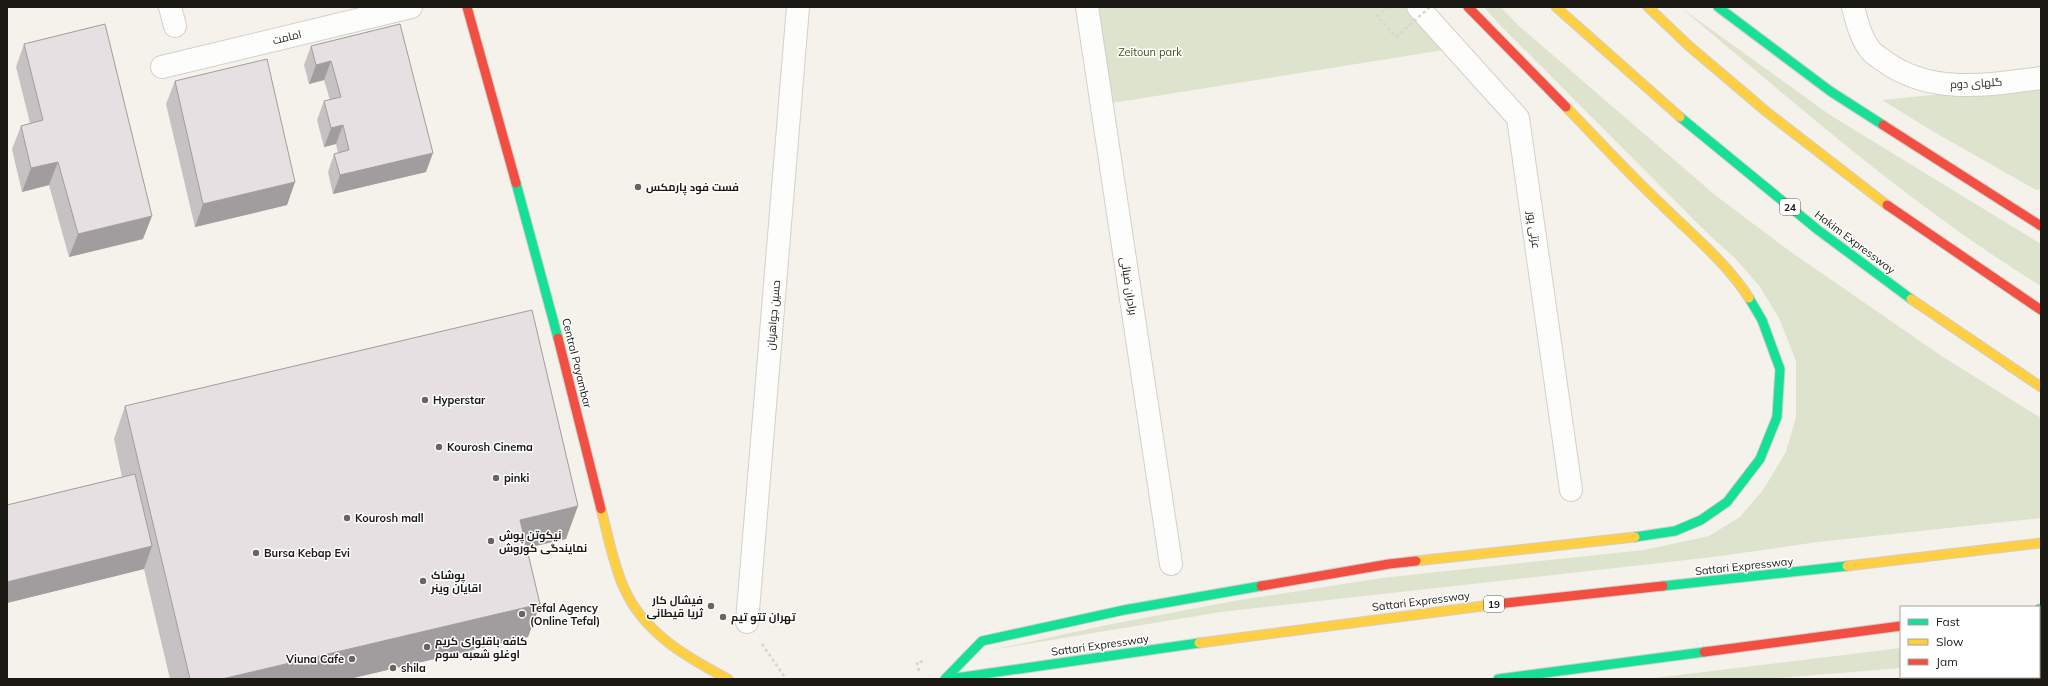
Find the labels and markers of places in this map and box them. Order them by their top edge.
place label: فست فود پارمکس [646,180,739,196]
marker: فست فود پارمکس [633,182,643,192]
place label: Hyperstar [433,393,486,407]
marker: Hyperstar [420,395,430,405]
place label: Kourosh Cinema [447,440,533,454]
marker: Kourosh Cinema [434,442,444,452]
place label: pinki [504,471,529,485]
marker: pinki [491,473,501,483]
place label: Kourosh mall [355,511,424,525]
marker: Kourosh mall [342,513,352,523]
place label: نیکوتن پوش نمایندگی کوروش [499,528,587,556]
marker: نیکوتن پوش نمایندگی کوروش [486,536,496,546]
place label: Bursa Kebap Evi [264,546,350,560]
marker: Bursa Kebap Evi [251,548,261,558]
place label: پوشاک اقایان وینر [430,568,482,596]
marker: پوشاک اقایان وینر [418,576,428,586]
place label: فیشال کار ثریا قیطانی [646,593,704,620]
place label: Tefal Agency (Online Tefal) [530,601,600,628]
marker: فیشال کار ثریا قیطانی [706,601,716,611]
marker: Tefal Agency (Online Tefal) [517,609,527,619]
place label: تهران تتو تیم [731,610,796,625]
marker: تهران تتو تیم [718,612,728,622]
place label: کافه باقلوای کریم اوغلو شعبه سوم [435,634,527,662]
marker: کافه باقلوای کریم اوغلو شعبه سوم [422,642,432,652]
place label: Viuna Cafe [285,652,344,666]
marker: Viuna Cafe [347,654,357,664]
place label: shila [401,661,426,675]
marker: shila [388,663,398,673]

